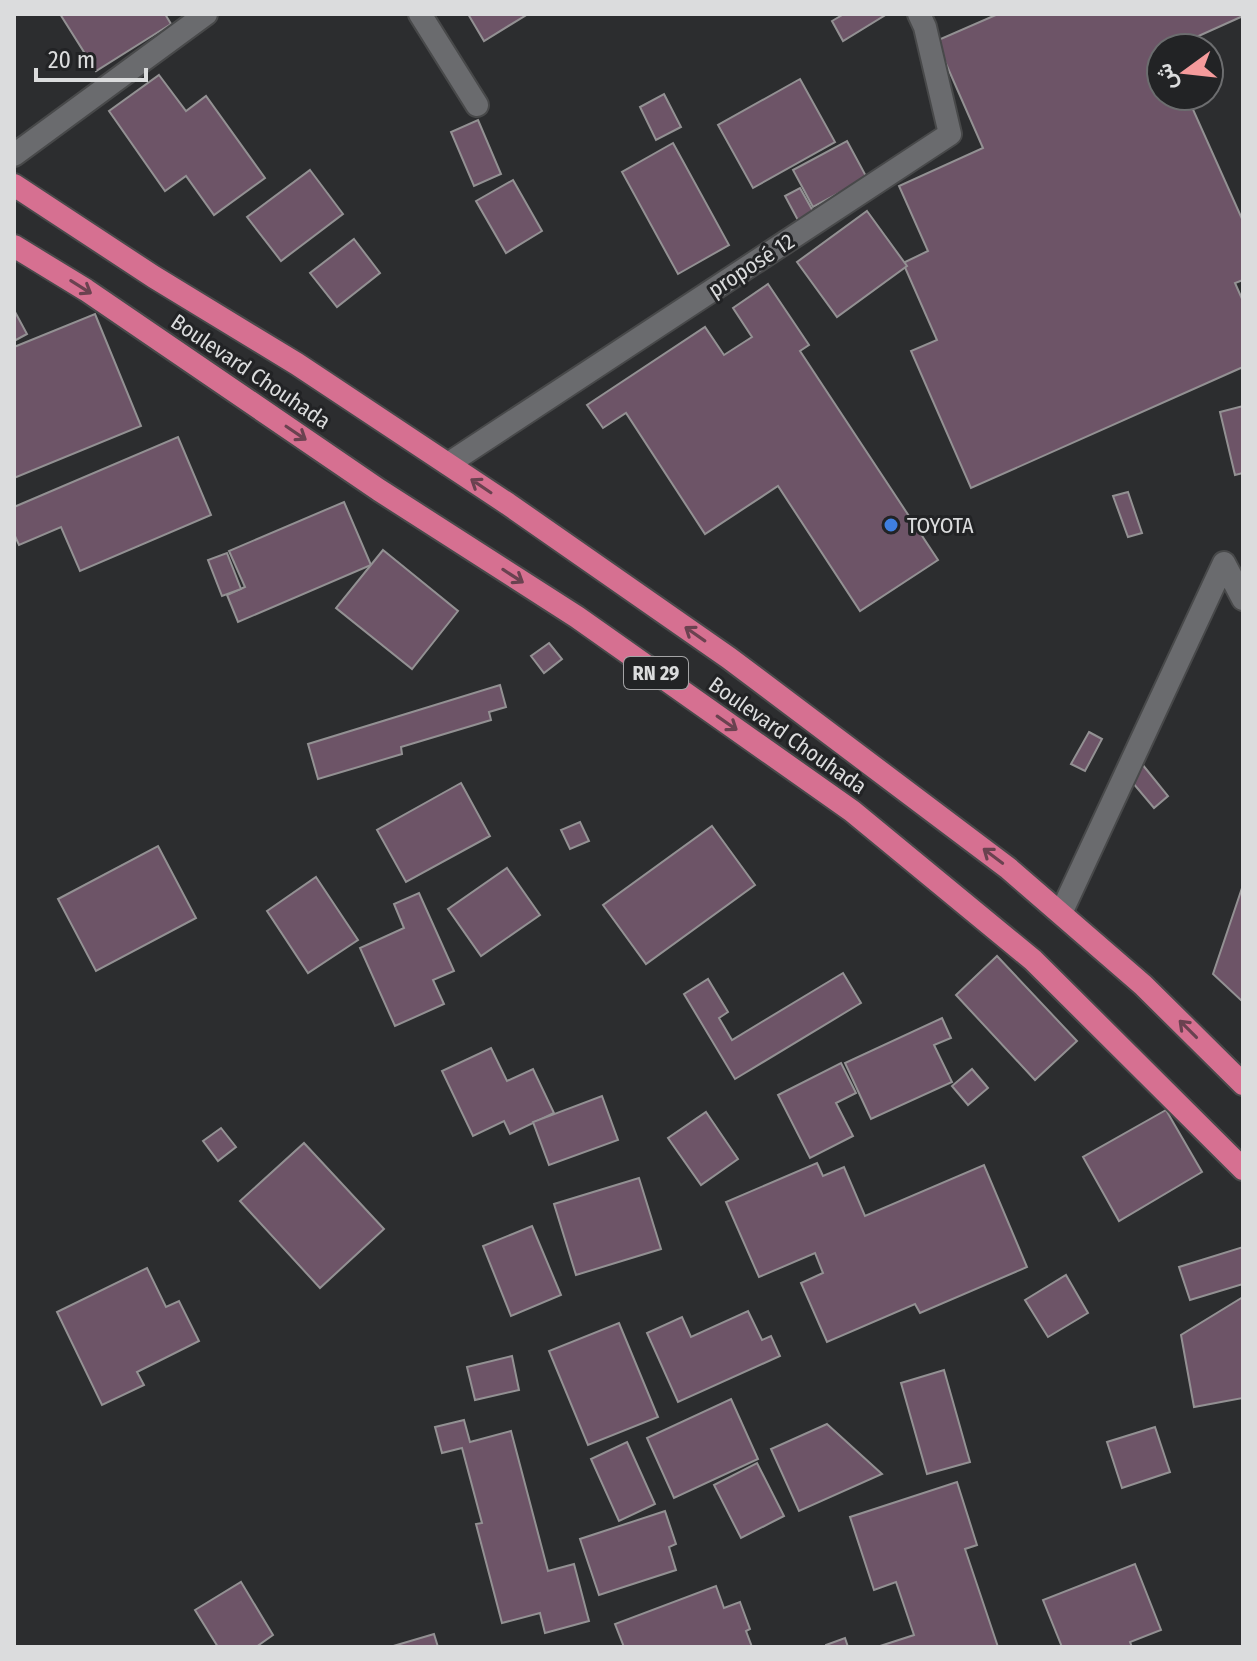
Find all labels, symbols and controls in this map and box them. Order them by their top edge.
scale bar [36,32,146,82]
north arrow [1145,32,1225,112]
text: 20 m [48,46,95,74]
text: ش [1150,61,1183,93]
street label: proposé 12 [703,228,799,303]
one-way arrow [69,278,91,295]
street label: Boulevard Chouhada [166,308,336,435]
one-way arrow [284,425,306,441]
one-way arrow [470,478,493,494]
place label: TOYOTA [907,512,974,539]
marker: TOYOTA [882,516,900,534]
one-way arrow [501,567,523,584]
one-way arrow [684,626,706,642]
road number: RN 29 [624,657,688,689]
street label: Boulevard Chouhada [704,671,872,800]
one-way arrow [715,715,737,731]
one-way arrow [983,848,1004,865]
one-way arrow [1179,1020,1198,1039]

